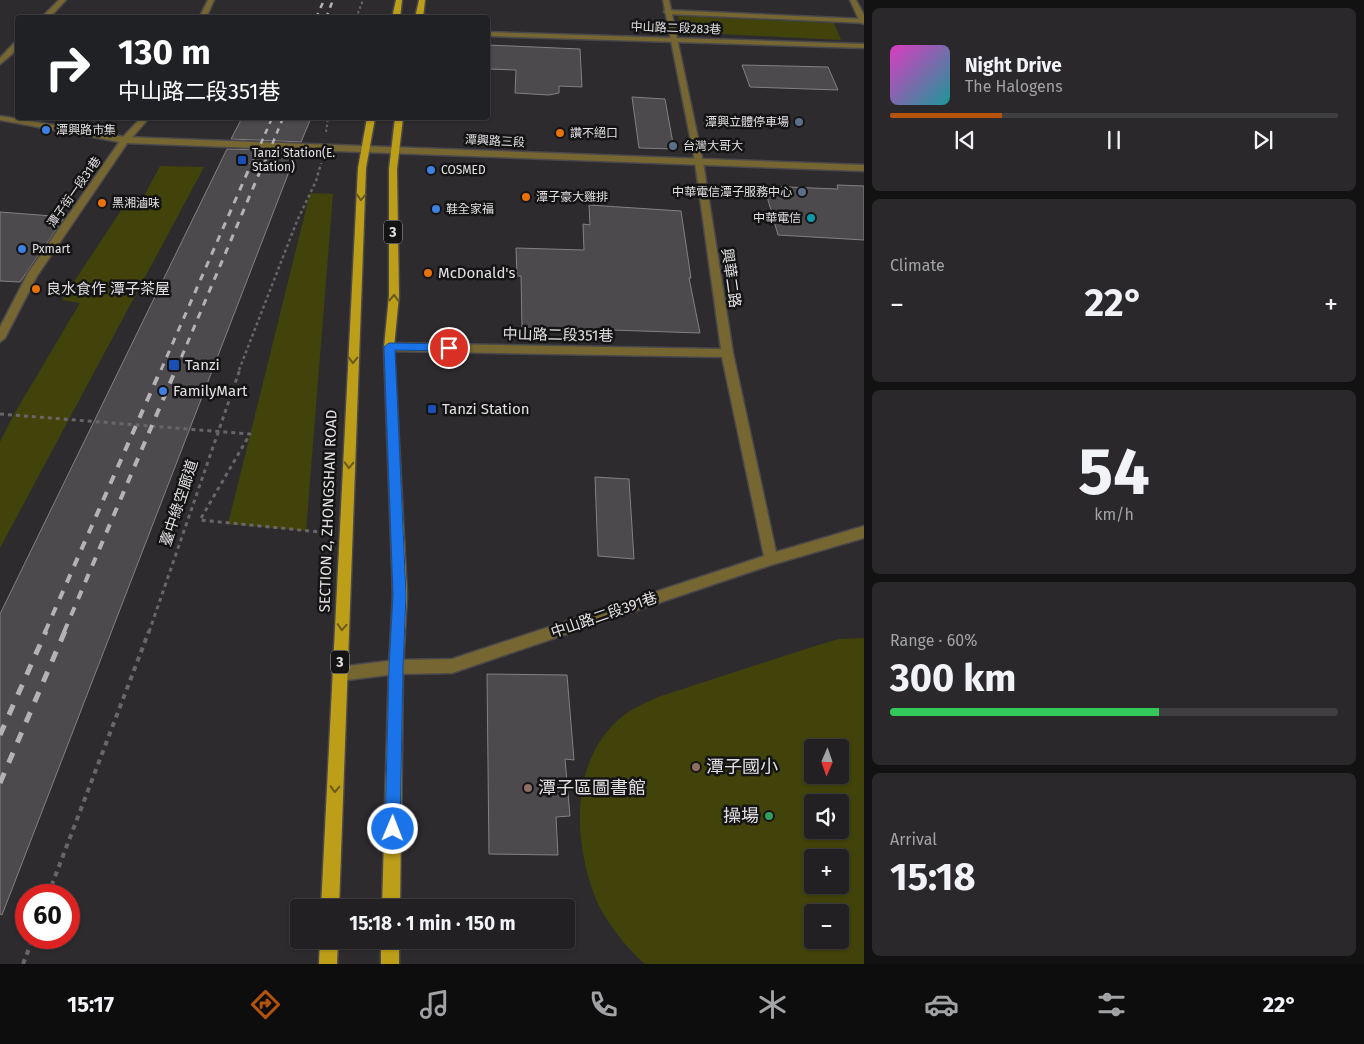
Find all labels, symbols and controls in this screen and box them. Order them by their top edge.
street label: 中山路二段283巷 [631,19,721,37]
text: 130 m [118,31,211,73]
icon: right [35,35,100,100]
text: Night Drive [965,54,1062,77]
text: The Halogens [965,77,1063,96]
text: 中山路二段351巷 [118,78,280,105]
place label: 潭興立體停車場 [705,115,789,129]
marker: 潭興立體停車場 [793,116,805,128]
place label: 潭興路市集 [56,123,116,137]
marker: 潭興路市集 [40,124,52,136]
place label: 讚不絕口 [570,126,618,140]
icon: previous [951,126,979,154]
icon: pause [1100,126,1128,154]
icon: next [1249,126,1277,154]
marker: 讚不絕口 [554,127,566,139]
street label: 潭興路三段 [465,132,525,150]
place label: 台灣大哥大 [683,139,743,153]
marker: 台灣大哥大 [667,140,679,152]
place label: Tanzi Station(E. Station) [252,146,335,174]
street label: 潭子街一段31巷 [44,154,104,230]
marker: Tanzi Station(E. Station) [236,154,248,166]
place label: COSMED [441,163,486,177]
marker: COSMED [425,164,437,176]
place label: 中華電信潭子服務中心 [672,185,792,199]
marker: 中華電信潭子服務中心 [796,186,808,198]
place label: 潭子豪大雞排 [536,190,608,204]
marker: 潭子豪大雞排 [520,191,532,203]
one-way arrow [355,194,366,202]
place label: 黑湘滷味 [112,196,160,210]
marker: 黑湘滷味 [96,197,108,209]
place label: 鞋全家福 [446,202,494,216]
marker: 鞋全家福 [430,203,442,215]
place label: 中華電信 [753,211,801,225]
marker: 中華電信 [805,212,817,224]
road number: 3 [384,220,402,243]
place label: Pxmart [32,242,71,256]
marker: Pxmart [16,243,28,255]
street label: 興華二路 [718,247,744,309]
text: Climate [890,256,945,275]
place label: McDonald's [438,264,516,282]
marker: McDonald's [422,267,434,279]
place label: 良水食作 潭子茶屋 [46,280,170,298]
text: 22° [1084,280,1144,326]
marker: 良水食作 潭子茶屋 [30,283,42,295]
text: − [890,288,904,321]
text: + [1324,288,1338,321]
one-way arrow [388,294,399,302]
street label: 中山路二段351巷 [502,325,614,345]
pin [428,327,470,369]
icon: arrive [435,334,463,362]
place label: Tanzi [185,356,220,374]
one-way arrow [348,356,358,364]
marker: Tanzi [167,358,181,372]
place label: FamilyMart [173,382,248,400]
marker: FamilyMart [157,385,169,397]
place label: Tanzi Station [442,400,530,418]
marker: Tanzi Station [426,403,438,415]
street label: SECTION 2, ZHONGSHAN ROAD [315,409,341,613]
text: 54 [1078,433,1150,511]
street label: 臺中綠空廊道 [157,457,201,549]
one-way arrow [344,461,355,469]
text: km/h [1094,505,1134,524]
street label: 中山路二段391巷 [548,588,660,642]
one-way arrow [337,623,348,631]
text: Range · 60% [890,631,977,650]
road number: 3 [331,650,349,674]
text: 300 km [890,655,1016,701]
north arrow [804,739,849,784]
map controls [804,739,849,949]
place label: 潭子國小 [706,756,778,778]
marker: 潭子國小 [690,761,702,773]
place label: 潭子區圖書館 [538,777,646,799]
marker: 潭子區圖書館 [522,782,534,794]
one-way arrow [330,786,341,794]
button: sound [804,794,849,839]
position arrow [366,802,418,854]
place label: 操場 [723,805,759,827]
marker: 操場 [763,810,775,822]
text: Arrival [890,830,937,849]
button: + [804,849,849,894]
text: 15:18 [890,854,976,900]
speed limit sign: 60 [15,884,80,949]
button: − [804,904,849,949]
text: 15:18 · 1 min · 150 m [349,912,516,935]
icon: directions [248,987,283,1022]
icon: music [417,987,452,1022]
icon: phone [586,987,621,1022]
icon: climate [755,987,790,1022]
icon: car [924,987,959,1022]
icon: filters [1094,987,1129,1022]
text: 15:17 [67,991,114,1018]
text: 22° [1263,991,1297,1018]

